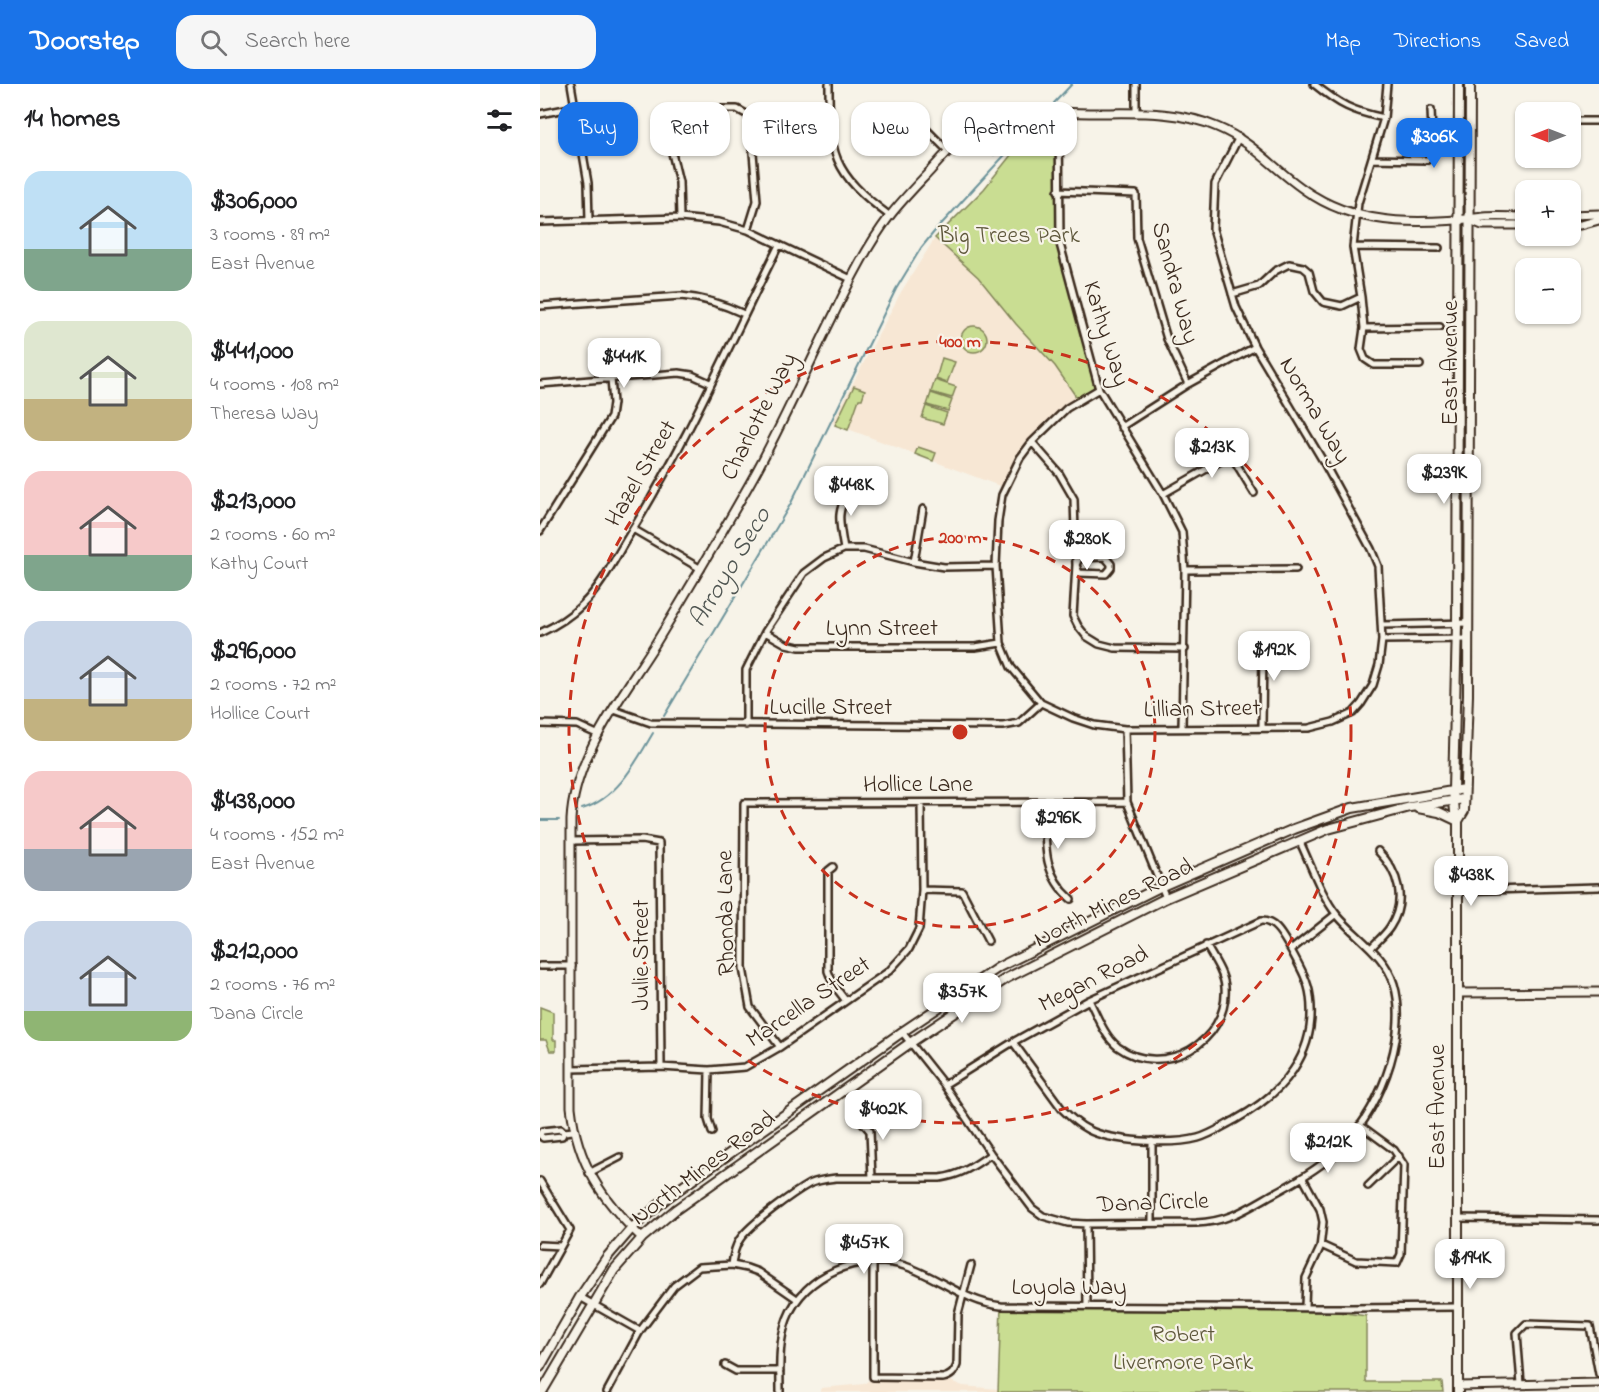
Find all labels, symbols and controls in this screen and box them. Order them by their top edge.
search box [176,15,596,69]
text: Doorstep [30,22,140,63]
icon: search [197,26,230,59]
text: Search here [245,26,350,58]
text: Map [1325,27,1361,57]
text: Directions [1394,27,1481,57]
text: Saved [1514,27,1569,57]
text: 14 homes [24,101,120,139]
chip: Buy [558,102,638,156]
chip: Rent [650,102,730,156]
chip: Filters [742,102,839,156]
chip: New [851,102,930,156]
chip: Apartment [942,102,1077,156]
north arrow [1515,102,1581,168]
map controls [1515,102,1581,324]
icon: filters [483,104,516,137]
pin: $306K [1392,118,1476,169]
text: $306K [1410,123,1458,152]
button: + [1515,180,1581,246]
text: $306,000 [210,183,297,221]
icon: home [72,195,144,267]
street label: Sandra Way [1140,218,1207,348]
park label: Big Trees Park [937,219,1080,254]
text: 3 rooms · 89 m² [210,221,330,250]
text: East Avenue [210,250,315,279]
button: − [1515,258,1581,324]
street label: Kathy Way [1071,277,1138,391]
street label: East Avenue [1434,300,1469,426]
text: 400 m [939,330,981,356]
text: $441,000 [210,333,294,371]
pin: $441K [582,338,666,389]
text: $441K [602,343,646,372]
icon: home [72,345,144,417]
street label: Charlotte Way [713,347,808,487]
street label: Norma Way [1268,351,1359,472]
text: 4 rooms · 108 m² [210,371,339,400]
text: Theresa Way [210,400,318,429]
street label: Hazel Street [597,414,687,534]
pin: $213K [1170,428,1254,479]
text: $213K [1189,433,1235,462]
pin: $239K [1402,454,1486,505]
text: $239K [1421,459,1467,488]
pin: $448K [809,466,893,517]
text: $448K [828,471,874,500]
text: $213,000 [210,483,296,521]
icon: home [72,495,144,567]
water label: Arroyo Seco [680,499,783,635]
pin: $280K [1045,520,1129,571]
text: 2 rooms · 60 m² [210,521,336,550]
text: $280K [1063,525,1111,554]
text: 200 m [938,526,982,552]
text: Kathy Court [210,550,309,579]
street label: Lynn Street [826,612,938,648]
pin: $192K [1232,631,1316,682]
text: $296,000 [210,633,296,671]
text: $192K [1252,636,1296,665]
icon: home [72,645,144,717]
text: 2 rooms · 72 m² [210,671,337,700]
street label: Lucille Street [770,691,892,726]
street label: Lillian Street [1143,691,1261,729]
text: Hollice Court [210,700,310,729]
centre of rings [950,722,970,742]
street label: Hollice Lane [863,768,973,803]
text: $438,000 [210,783,295,821]
icon: home [72,795,144,867]
pin: $296K [1016,799,1100,850]
text: $296K [1035,804,1081,833]
text: 4 rooms · 152 m² [210,821,344,850]
text: East Avenue [210,850,315,879]
street label: Rhonda Lane [708,850,746,976]
street label: North Mines Road [1028,850,1200,958]
pin: $438K [1429,856,1513,907]
text: $438K [1448,861,1494,890]
street label: Julie Street [625,900,660,1010]
text: $212,000 [210,933,298,971]
street label: Megan Road [1033,937,1155,1023]
icon: home [72,945,144,1017]
street label: Marcella Street [740,948,878,1058]
text: 2 rooms · 76 m² [210,971,335,1000]
pin: $357K [920,973,1004,1024]
text: $357K [937,978,987,1007]
text: Dana Circle [210,1000,303,1029]
street label: East Avenue [1421,1044,1456,1170]
pin: $402K [841,1090,925,1141]
text: $402K [859,1095,907,1124]
street label: North Mines Road [624,1103,784,1235]
pin: $212K [1286,1123,1370,1174]
text: $212K [1304,1128,1352,1157]
street label: Dana Circle [1096,1185,1210,1223]
pin: $457K [822,1224,906,1275]
text: $457K [839,1229,889,1258]
pin: $194K [1428,1239,1512,1290]
text: $194K [1449,1244,1491,1273]
street label: Loyola Way [1011,1271,1127,1307]
park label: Robert Livermore Park [1113,1318,1254,1381]

